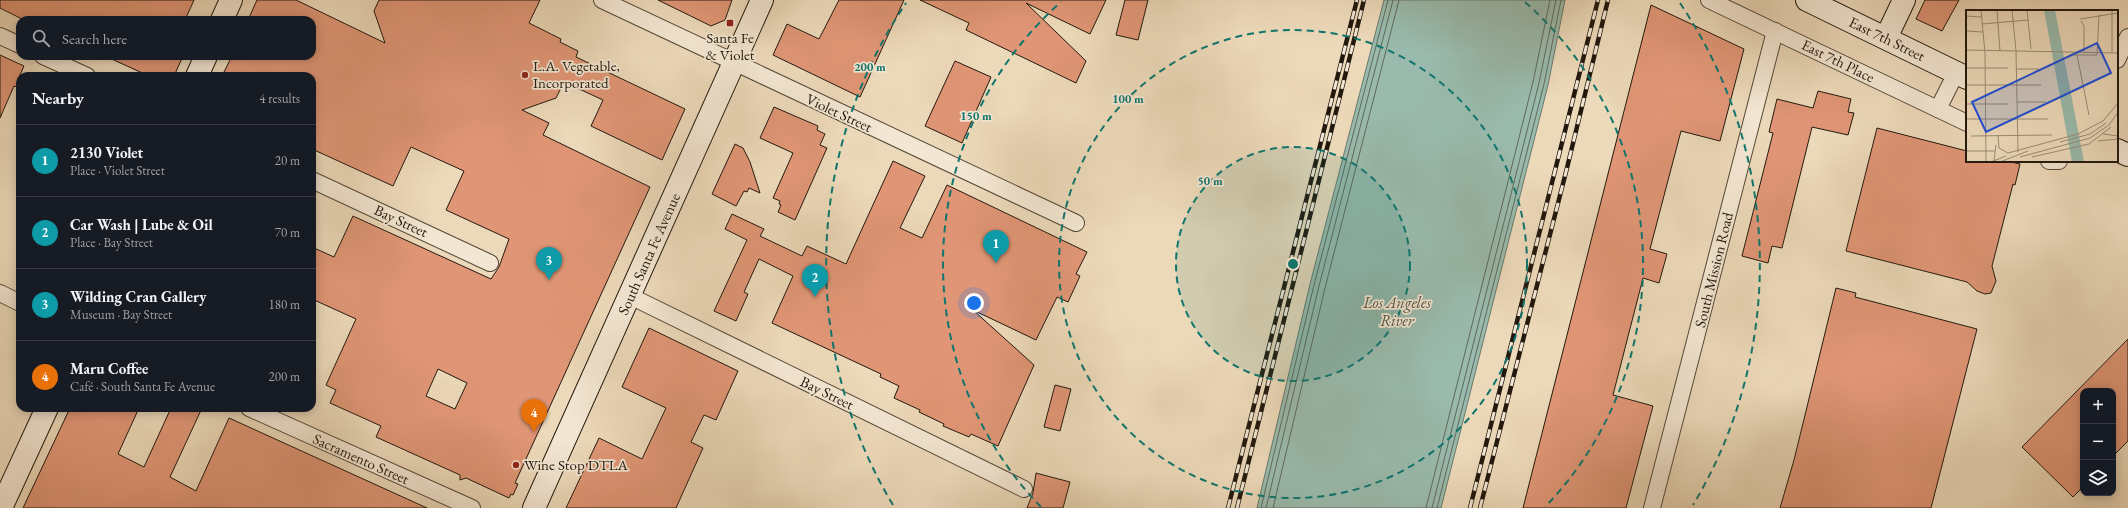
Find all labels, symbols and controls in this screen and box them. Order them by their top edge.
inset map [1966,10,2118,162]
street label: East 7th Street [1846,12,1929,65]
search box [16,16,316,60]
marker: Santa Fe & Violet [725,18,735,28]
icon: search [30,27,52,49]
place label: Santa Fe & Violet [705,28,755,64]
text: Search here [62,29,127,48]
street label: East 7th Place [1799,35,1878,86]
place label: L.A. Vegetable, Incorporated [533,56,620,92]
text: 200 m [854,59,886,75]
marker: L.A. Vegetable, Incorporated [520,70,530,80]
text: Nearby [32,87,84,109]
street label: Violet Street [803,89,876,136]
text: 4 results [259,90,300,107]
text: 100 m [1112,91,1144,107]
text: 150 m [960,108,992,124]
text: 2130 Violet [70,143,143,162]
text: 1 [42,152,48,169]
text: 20 m [275,152,300,169]
text: Place · Violet Street [70,162,165,179]
text: 50 m [1197,173,1223,189]
street label: South Santa Fe Avenue [613,190,684,318]
street label: Bay Street [371,200,431,241]
street label: South Mission Road [1690,210,1737,329]
text: Car Wash | Lube & Oil [70,215,213,234]
text: 2 [42,224,48,241]
text: 70 m [275,224,300,241]
pin: 1 [983,230,1009,263]
text: Place · Bay Street [70,234,153,251]
pin: 3 [536,247,562,280]
centre of rings [1286,257,1300,271]
pin: 2 [802,264,828,297]
text: Wilding Cran Gallery [70,287,206,306]
water label: Los Angeles River [1362,292,1431,331]
your location [964,293,984,313]
text: 3 [42,296,48,313]
text: 180 m [269,296,300,313]
text: Museum · Bay Street [70,306,172,323]
text: Maru Coffee [70,359,148,378]
text: 4 [42,368,48,385]
text: 200 m [269,368,300,385]
street label: Bay Street [797,371,857,414]
text: Café · South Santa Fe Avenue [70,378,215,395]
map controls [2080,388,2116,496]
button: + [2080,388,2116,424]
pin: 4 [521,399,547,432]
button: − [2080,424,2116,460]
street label: Sacramento Street [310,429,413,488]
place label: Wine Stop DTLA [524,455,629,474]
marker: Wine Stop DTLA [511,460,521,470]
button: layers [2080,460,2116,496]

